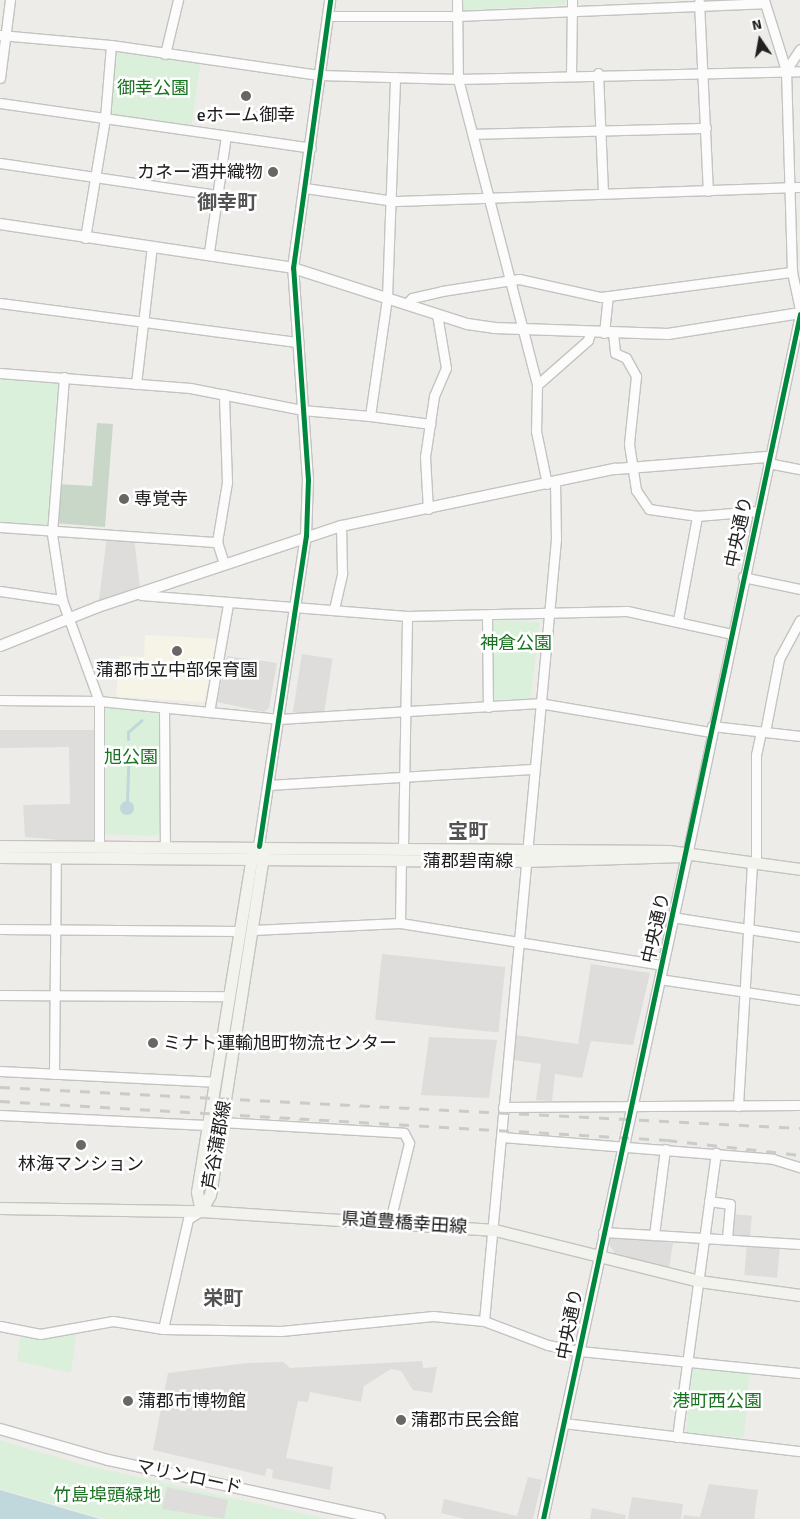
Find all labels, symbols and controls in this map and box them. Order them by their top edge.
north arrow [735,15,785,65]
text: N [750,16,763,34]
park label: 御幸公園 [117,77,189,99]
marker: eホーム御幸 [240,90,252,102]
place label: eホーム御幸 [196,104,296,126]
place label: カネー酒井織物 [137,161,263,183]
marker: カネー酒井織物 [267,166,279,178]
district label: 御幸町 [197,190,257,214]
place label: 専覚寺 [134,488,188,510]
marker: 専覚寺 [118,493,130,505]
street label: 中央通り [721,495,757,569]
park label: 神倉公園 [480,632,552,654]
marker: 蒲郡市立中部保育園 [171,645,183,657]
place label: 蒲郡市立中部保育園 [96,659,258,681]
park label: 旭公園 [104,746,158,768]
district label: 宝町 [448,819,488,843]
street label: 蒲郡碧南線 [423,850,513,872]
street label: 中央通り [637,890,675,966]
place label: ミナト運輸旭町物流センター [163,1032,397,1054]
marker: ミナト運輸旭町物流センター [147,1037,159,1049]
street label: 芦谷蒲郡線 [199,1099,235,1191]
marker: 林海マンション [75,1139,87,1151]
place label: 林海マンション [18,1153,144,1175]
street label: 県道豊橋幸田線 [340,1208,468,1238]
district label: 栄町 [203,1286,243,1310]
street label: 中央通り [553,1287,587,1361]
place label: 蒲郡市博物館 [138,1390,246,1412]
park label: 港町西公園 [672,1390,762,1412]
marker: 蒲郡市博物館 [122,1395,134,1407]
place label: 蒲郡市民会館 [411,1409,519,1431]
marker: 蒲郡市民会館 [395,1414,407,1426]
street label: マリンロード [134,1455,244,1499]
park label: 竹島埠頭緑地 [53,1484,161,1506]

